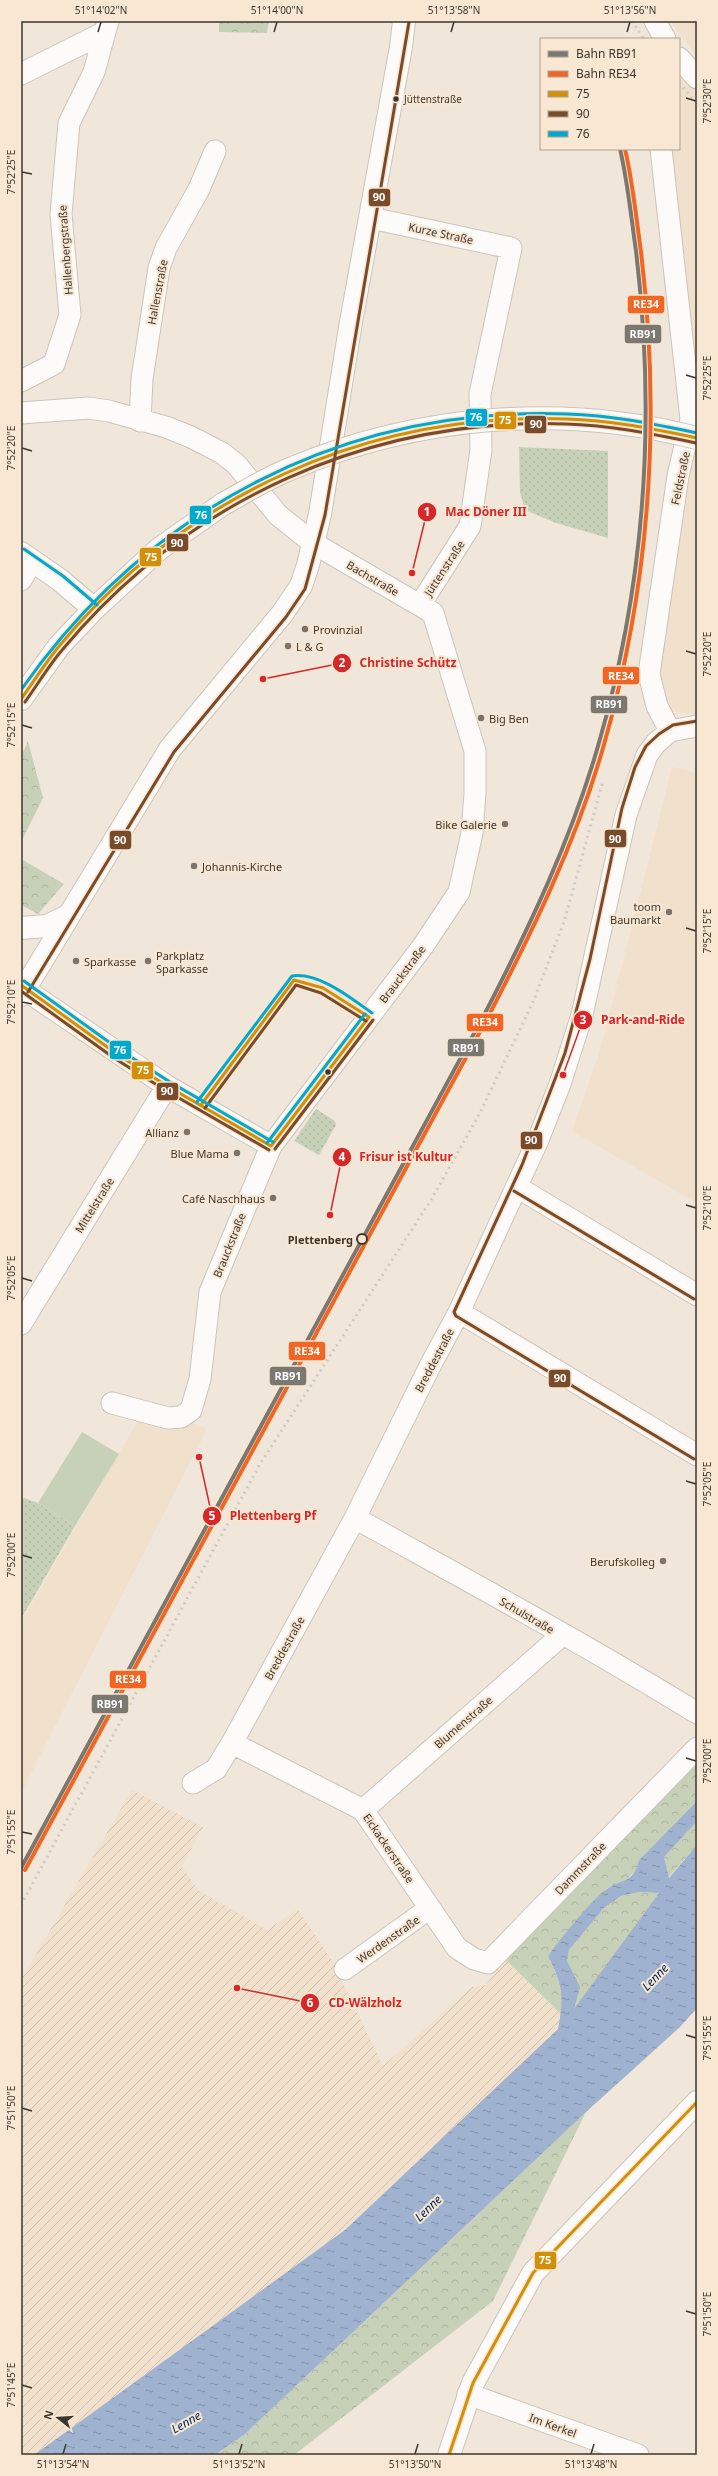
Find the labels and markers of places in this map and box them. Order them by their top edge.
place label: Jüttenstraße [403,92,462,106]
marker: Jüttenstraße [391,94,401,104]
callout: Mac Döner III [417,500,535,524]
place label: Provinzial [313,622,363,637]
marker: Provinzial [300,624,310,634]
place label: L & G [296,639,324,654]
marker: L & G [283,641,293,651]
callout: Christine Schütz [332,651,465,675]
place label: Big Ben [489,711,529,726]
marker: Big Ben [476,713,486,723]
place label: Bike Galerie [435,817,497,832]
marker: Bike Galerie [500,819,510,829]
place label: Johannis-Kirche [201,859,282,874]
marker: Johannis-Kirche [189,861,199,871]
place label: toom Baumarkt [610,899,661,927]
marker: toom Baumarkt [664,907,674,917]
place label: Parkplatz Sparkasse [156,948,208,976]
place label: Sparkasse [84,954,136,969]
marker: Sparkasse [71,956,81,966]
marker: Parkplatz Sparkasse [143,956,153,966]
callout: Park-and-Ride [573,1008,692,1032]
unlabelled marker [323,1067,333,1077]
place label: Allianz [145,1125,179,1140]
marker: Allianz [182,1127,192,1137]
callout: Frisur ist Kultur [332,1145,461,1169]
place label: Blue Mama [171,1146,229,1161]
marker: Blue Mama [232,1148,242,1158]
place label: Café Naschhaus [182,1191,265,1206]
marker: Café Naschhaus [268,1193,278,1203]
place label: Plettenberg [288,1232,353,1247]
marker: Plettenberg [356,1233,368,1245]
callout: Plettenberg Pf [202,1504,324,1528]
place label: Berufskolleg [590,1554,655,1569]
marker: Berufskolleg [658,1556,668,1566]
callout: CD-Wälzholz [300,1991,409,2015]

